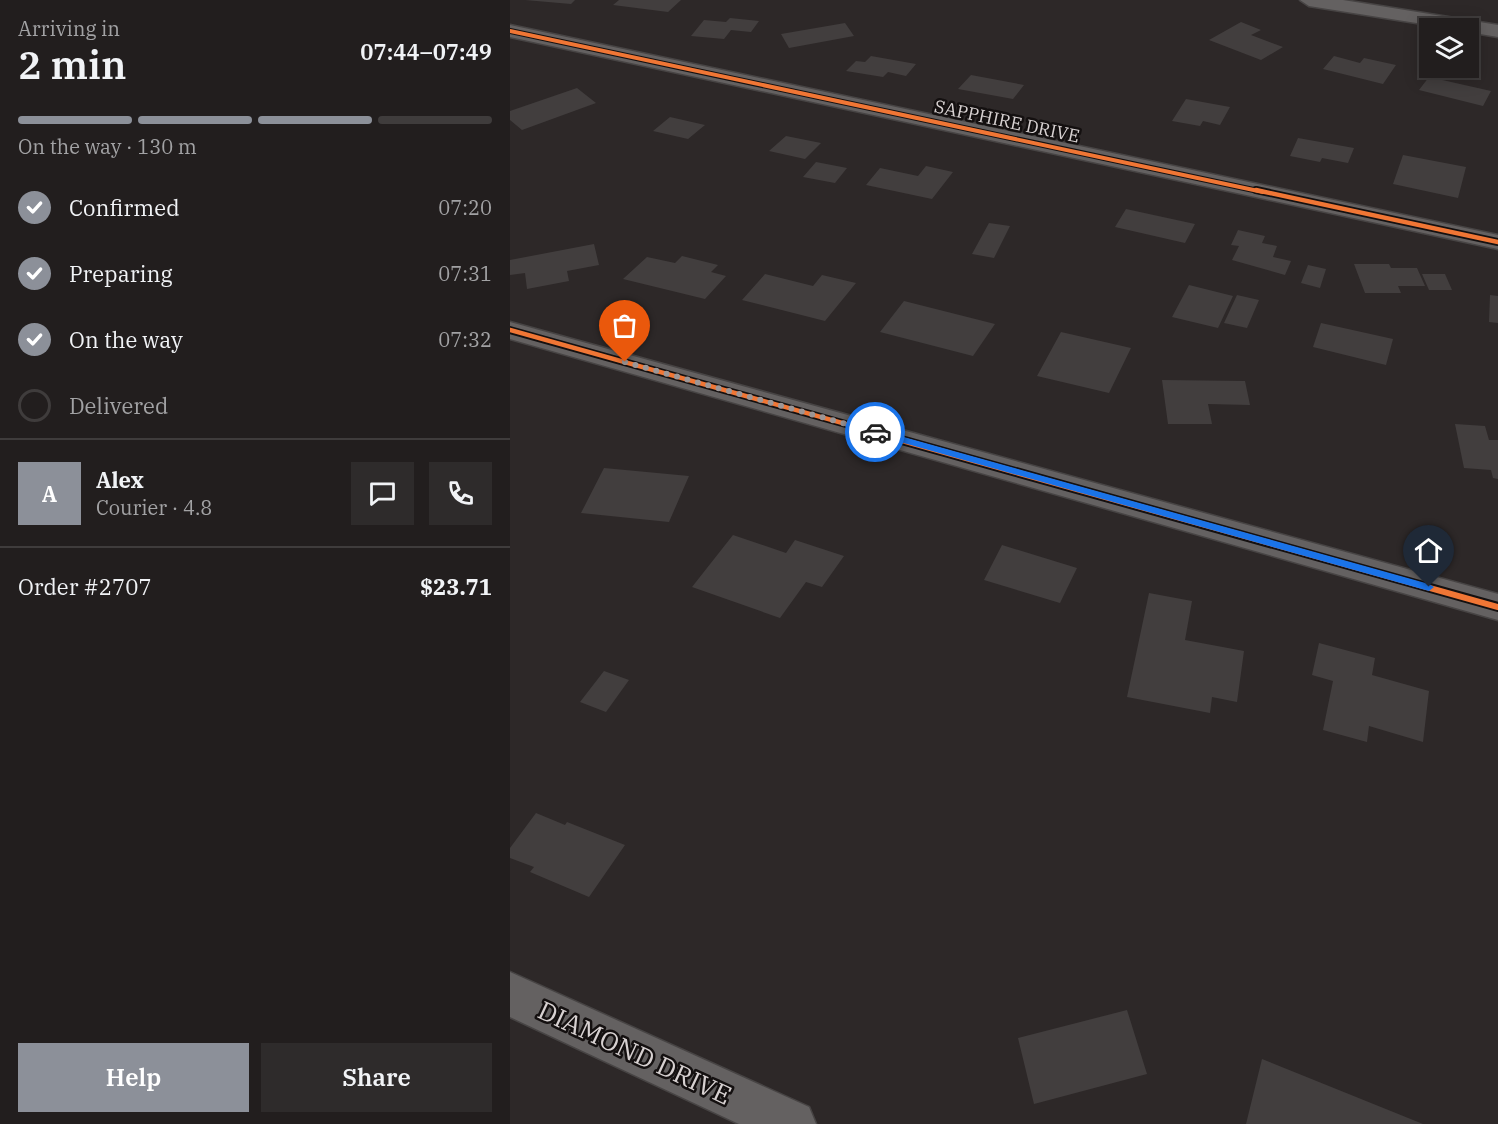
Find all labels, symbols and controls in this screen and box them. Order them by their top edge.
text: Arriving in [18,15,120,42]
map controls [1419,18,1479,78]
button: layers [1419,18,1479,78]
text: 07:44–07:49 [360,37,492,66]
text: 2 min [18,39,126,90]
street label: SAPPHIRE DRIVE [932,94,1082,148]
text: On the way · 130 m [18,133,197,160]
icon: check [18,191,51,224]
text: Confirmed [69,193,180,222]
text: 07:20 [438,194,492,221]
icon: check [18,257,51,290]
text: Preparing [69,259,173,288]
text: 07:31 [438,260,492,287]
pin [599,300,650,362]
icon: bag [608,309,641,342]
icon: check [18,323,51,356]
text: On the way [69,325,183,354]
text: 07:32 [438,326,492,353]
text: Delivered [69,391,168,420]
courier [845,402,905,462]
icon: car [859,416,892,449]
button: chat [351,462,414,525]
button: phone [429,462,492,525]
text: Alex [96,465,144,494]
text: A [42,479,57,508]
text: Courier · 4.8 [96,494,212,521]
pin [1403,525,1454,587]
icon: home [1412,534,1445,567]
text: Order #2707 [18,572,152,601]
text: $23.71 [420,572,492,601]
street label: DIAMOND DRIVE [533,992,737,1112]
button: Help [18,1043,249,1112]
button: Share [261,1043,492,1112]

